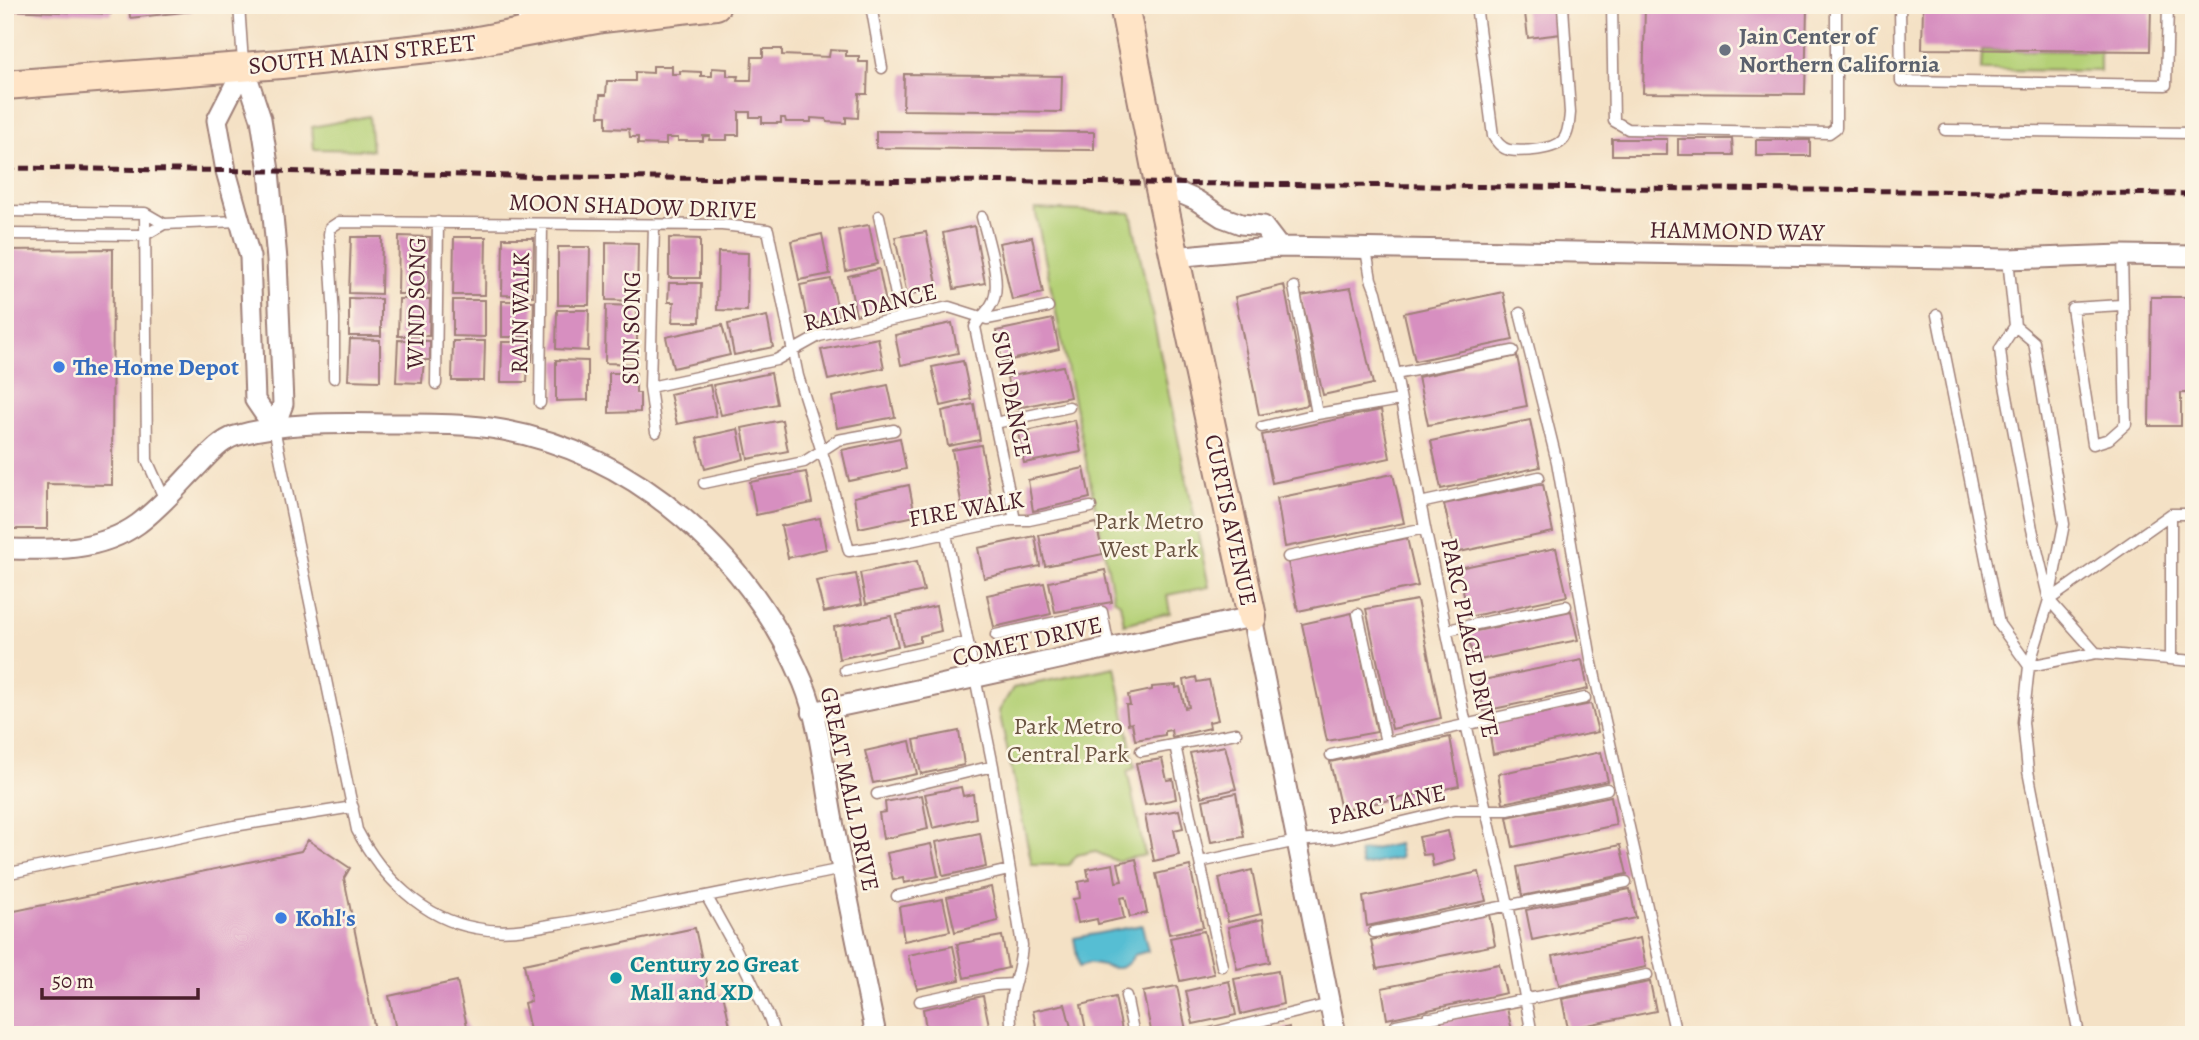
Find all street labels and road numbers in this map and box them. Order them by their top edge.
street label: SOUTH MAIN STREET [247,26,477,82]
street label: MOON SHADOW DRIVE [508,186,758,226]
street label: HAMMOND WAY [1649,213,1826,249]
street label: WIND SONG [399,236,433,371]
street label: RAIN WALK [503,252,537,374]
street label: SUN SONG [614,271,648,385]
street label: RAIN DANCE [800,275,940,339]
street label: SUN DANCE [984,328,1040,460]
street label: CURTIS AVENUE [1197,431,1265,609]
street label: FIRE WALK [906,483,1026,535]
street label: PARC PLACE DRIVE [1433,535,1507,741]
street label: COMET DRIVE [949,608,1105,674]
street label: GREAT MALL DRIVE [813,684,887,894]
street label: PARC LANE [1325,776,1449,832]

